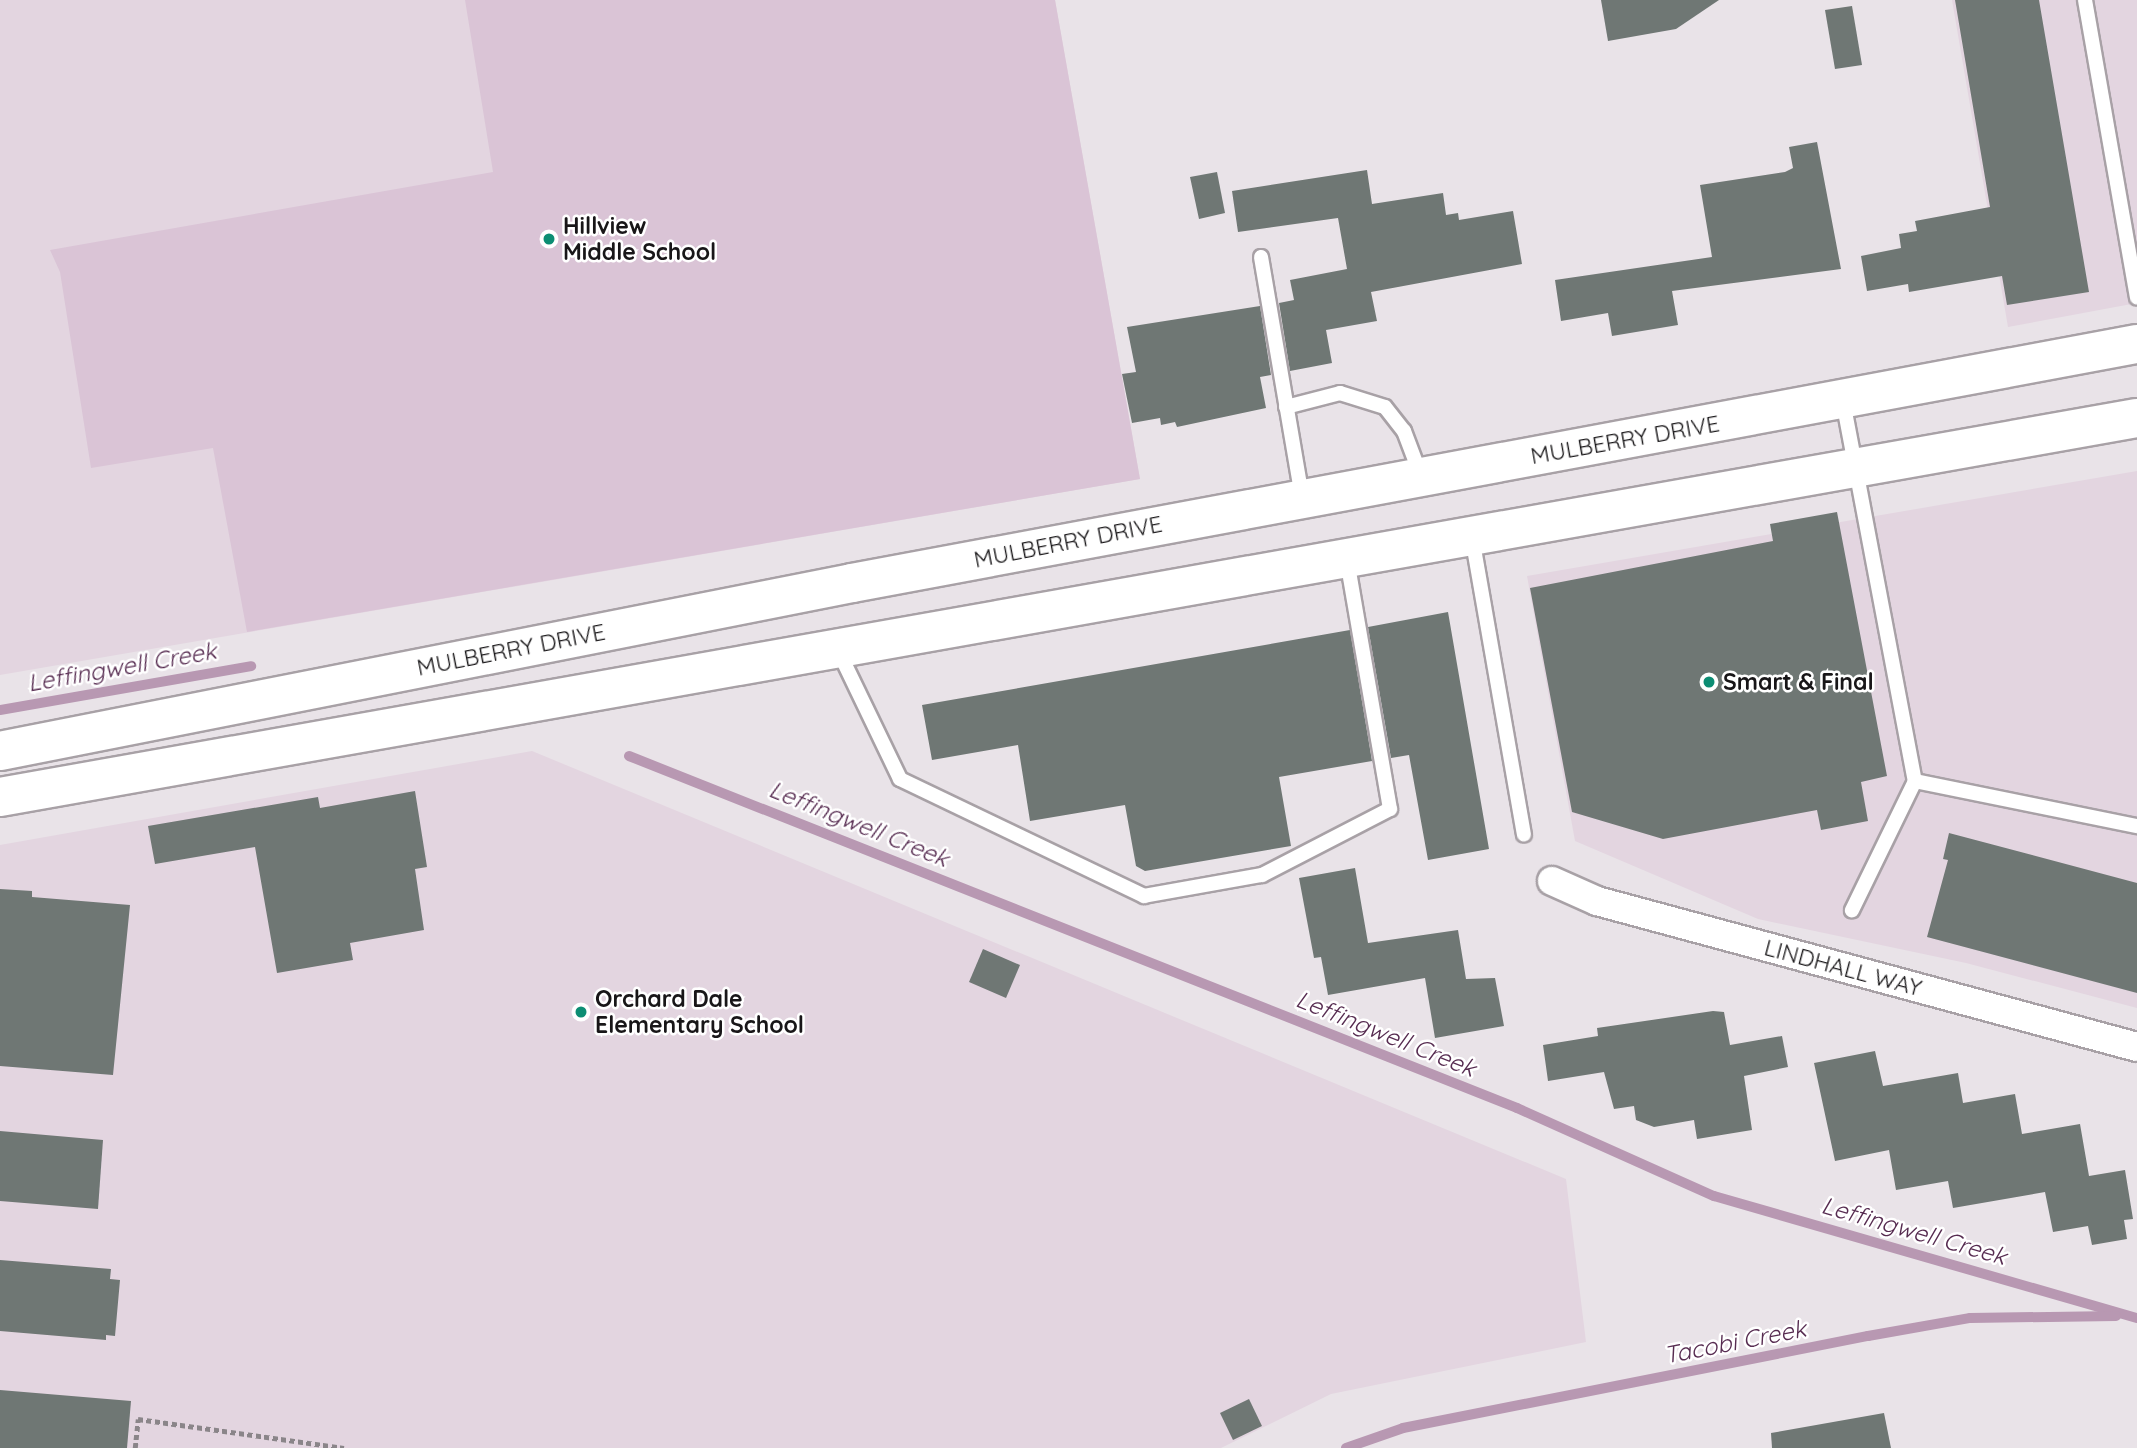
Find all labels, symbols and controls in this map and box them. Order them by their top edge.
place label: Hillview Middle School [563,212,716,266]
marker: Hillview Middle School [541,231,557,247]
street label: MULBERRY DRIVE [1528,410,1722,470]
street label: MULBERRY DRIVE [972,510,1164,574]
street label: MULBERRY DRIVE [415,618,607,682]
water label: Leffingwell Creek [25,636,219,698]
place label: Smart & Final [1723,668,1874,696]
marker: Smart & Final [1701,674,1717,690]
water label: Leffingwell Creek [765,775,953,873]
street label: LINDHALL WAY [1761,934,1925,1002]
place label: Orchard Dale Elementary School [595,985,804,1039]
water label: Leffingwell Creek [1292,985,1480,1083]
marker: Orchard Dale Elementary School [573,1004,589,1020]
water label: Leffingwell Creek [1818,1191,2010,1271]
water label: Tacobi Creek [1662,1314,1808,1370]

